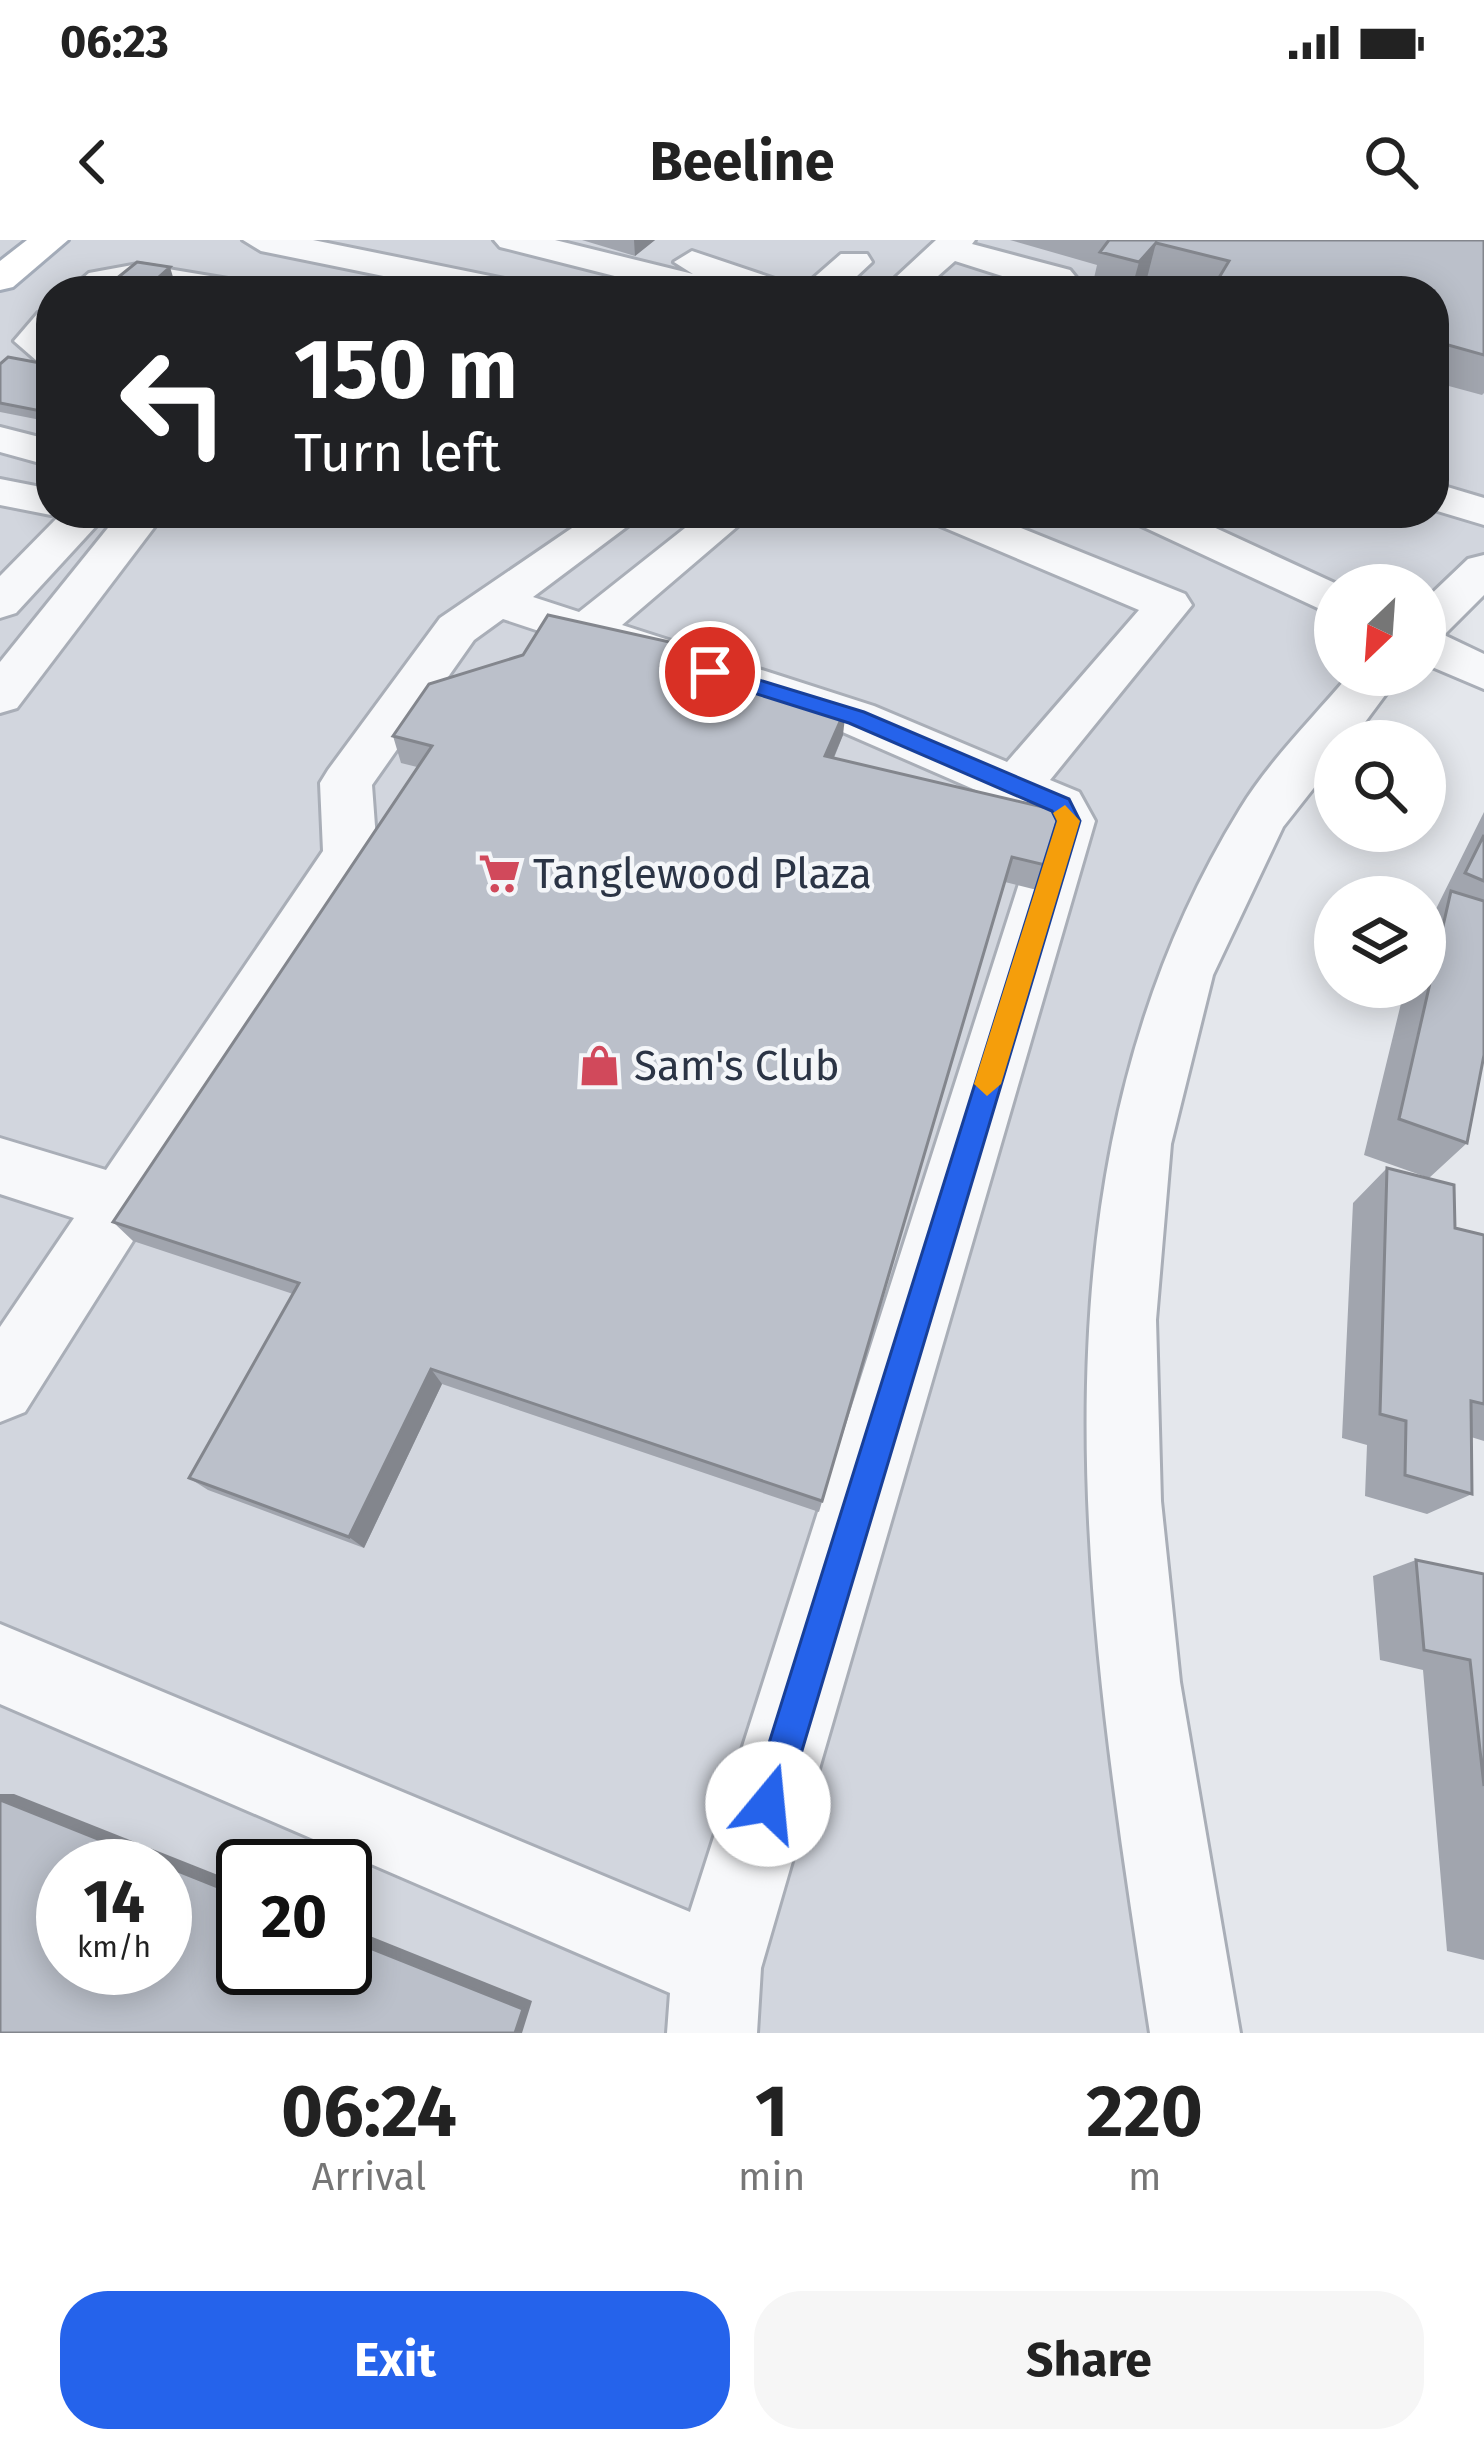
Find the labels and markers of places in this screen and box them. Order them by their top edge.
pin [659,621,761,723]
place label: Tanglewood Plaza [533,849,872,899]
supermarket icon: Tanglewood Plaza [476,850,522,896]
place label: Sam's Club [634,1041,840,1091]
shop icon: Sam's Club [577,1042,623,1088]

